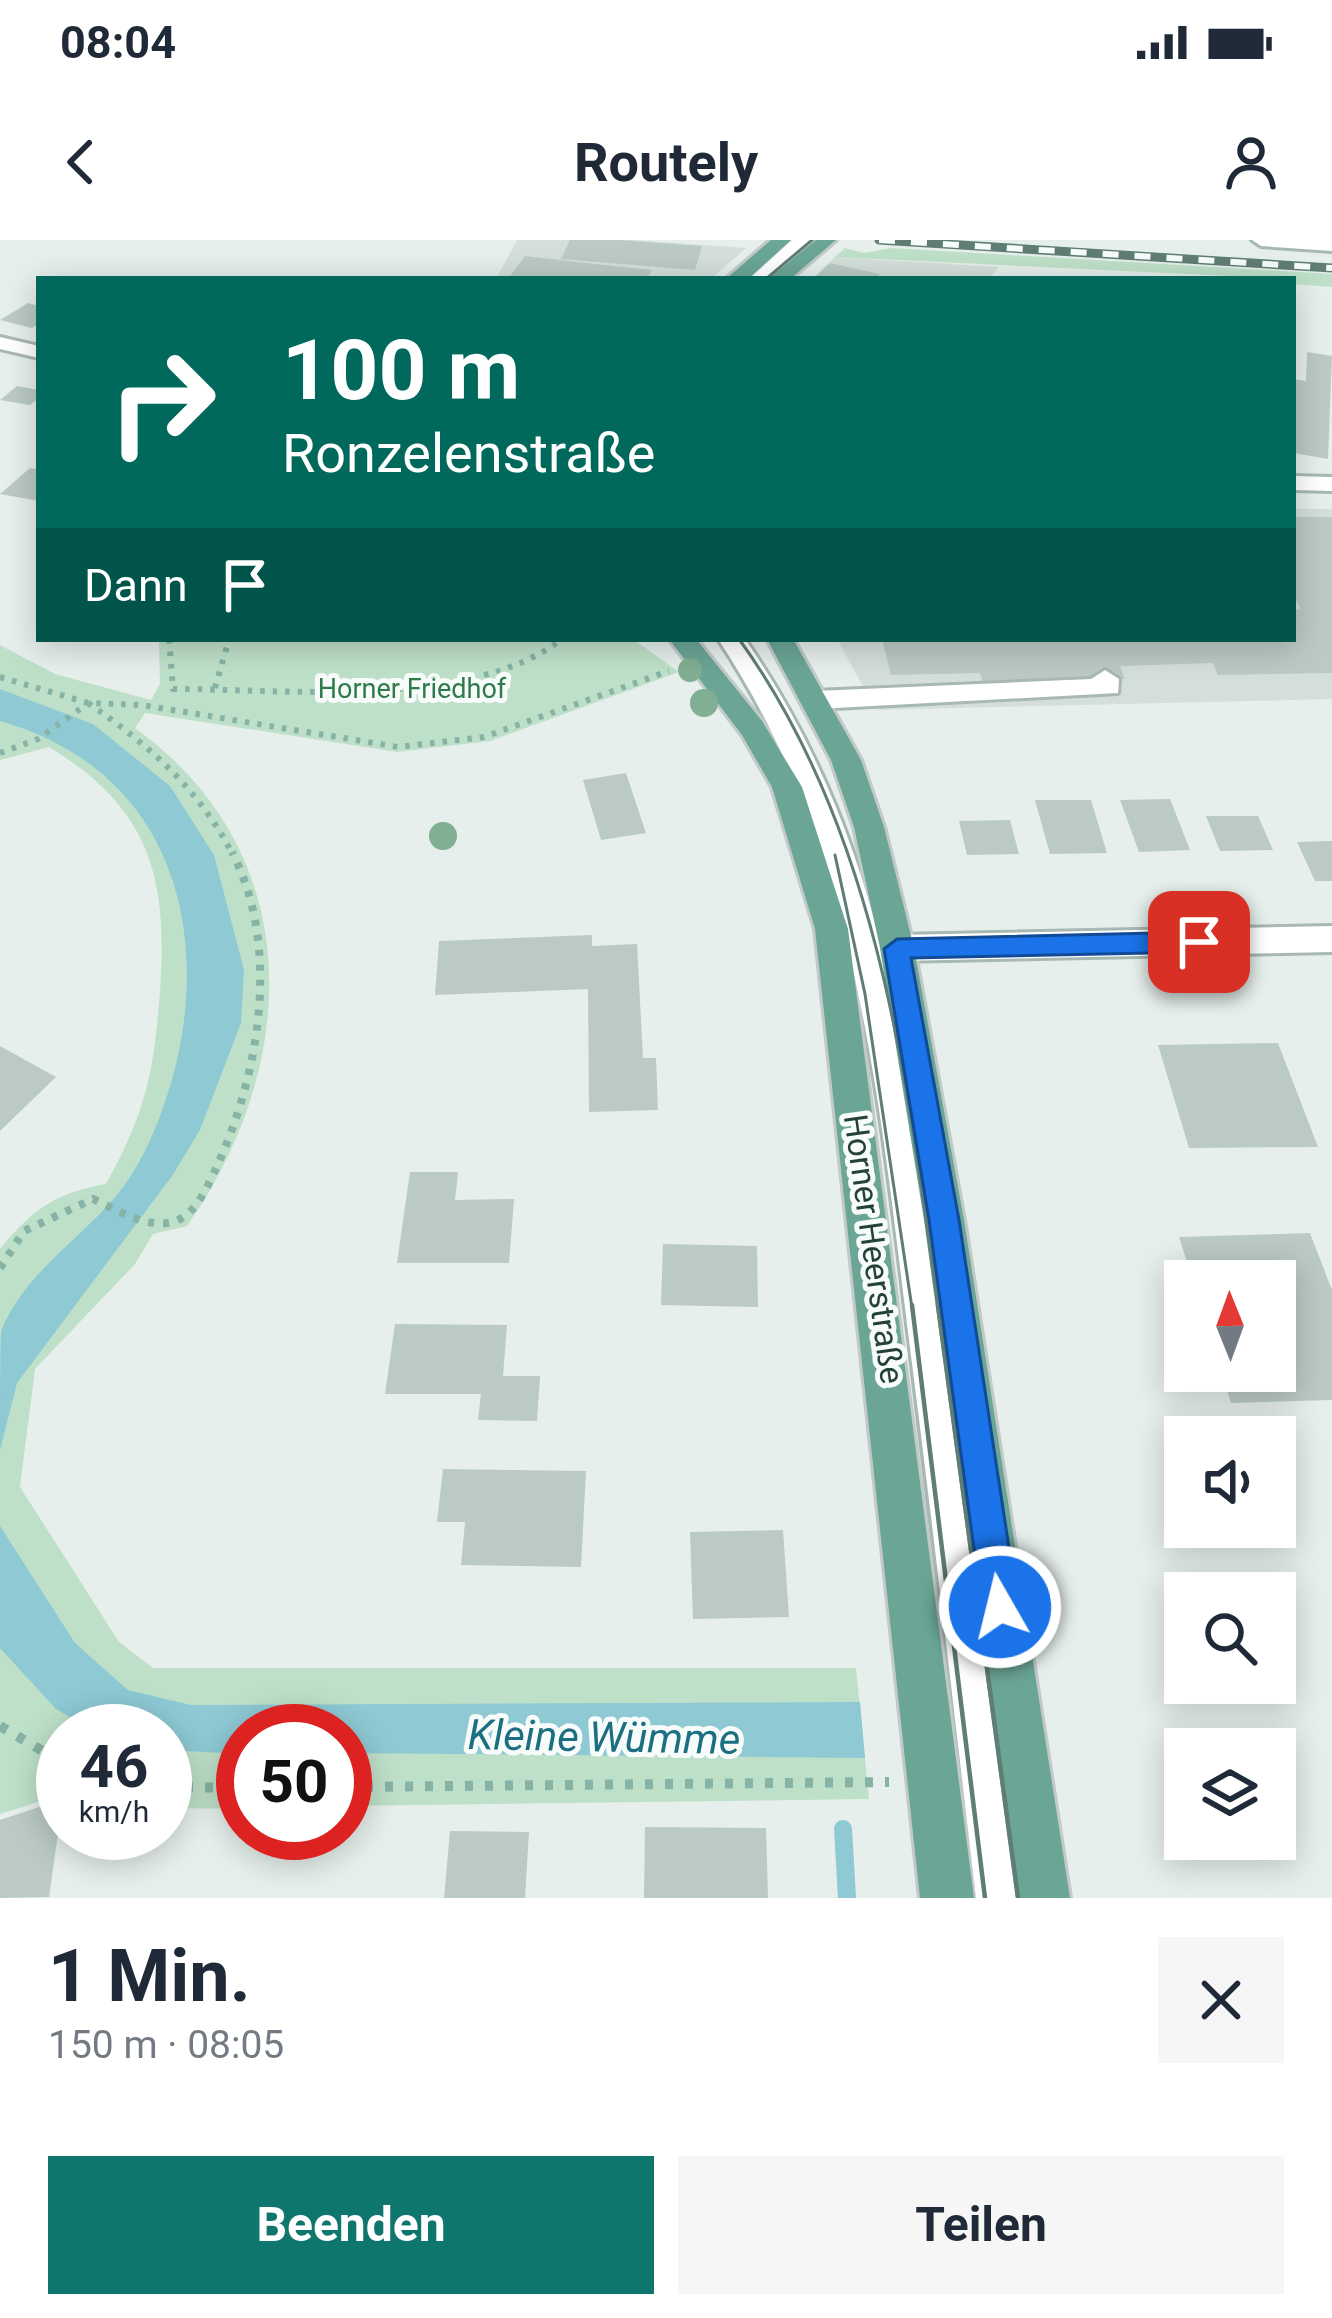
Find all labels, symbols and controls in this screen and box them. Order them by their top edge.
text: 08:04 [60,16,176,69]
icon: back [48,129,114,195]
icon: person [1218,129,1284,195]
text: Routely [574,131,758,194]
text: 100 m [282,321,520,420]
icon: right [84,324,240,480]
text: Ronzelenstraße [282,422,655,485]
icon: arrive [212,552,278,618]
text: Dann [84,559,188,612]
park label: Horner Friedhof [318,673,507,705]
pin [1148,891,1250,993]
icon: arrive [1166,909,1232,975]
street label: Horner Heerstraße [836,1112,912,1386]
north arrow [1164,1260,1296,1392]
map controls [1164,1260,1296,1860]
button: sound [1164,1416,1296,1548]
position arrow [937,1544,1063,1670]
button: search [1164,1572,1296,1704]
speed limit sign: 50 [216,1704,372,1860]
water label: Kleine Wümme [467,1710,741,1764]
button: layers [1164,1728,1296,1860]
text: 46 [80,1731,148,1802]
text: km/h [79,1794,149,1829]
text: 1 Min. [48,1934,251,2019]
button: close [1158,1937,1284,2063]
text: 150 m · 08:05 [48,2022,284,2068]
button: Beenden [48,2156,654,2294]
button: Teilen [678,2156,1284,2294]

